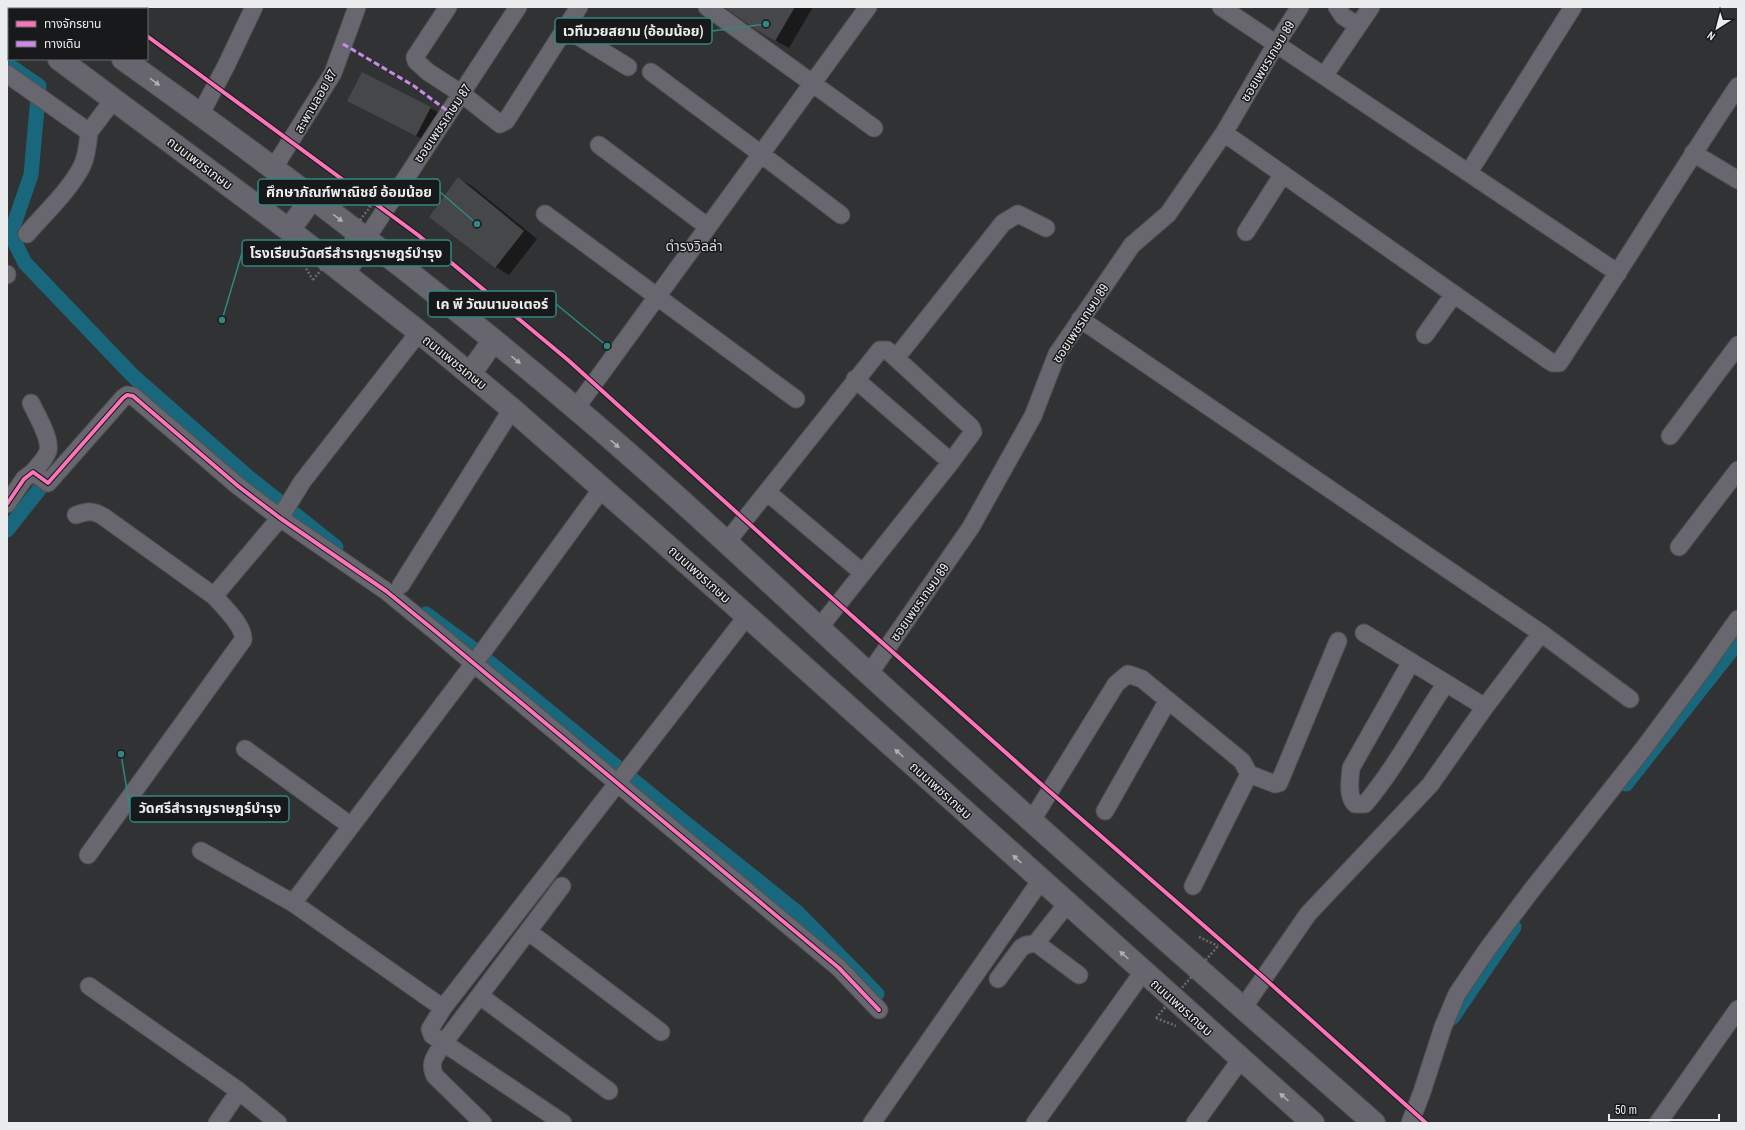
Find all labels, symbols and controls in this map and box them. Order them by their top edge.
legend [8,8,148,60]
north arrow [1697,8,1737,48]
text: ทางจักรยาน [44,16,101,32]
callout: เวทีมวยสยาม (อ้อมน้อย) [555,18,712,44]
street label: ซอยเพชรเกษม 89 [1237,18,1298,105]
text: เวทีมวยสยาม (อ้อมน้อย) [563,22,704,40]
text: N [1704,29,1718,44]
text: ทางเดิน [44,36,81,52]
street label: สะพานลอย 87 [290,66,341,136]
one-way arrow [150,78,160,86]
street label: ซอยเพชรเกษม 87 [410,81,475,166]
street label: ถนนเพชรเกษม [164,133,236,194]
callout: ศึกษาภัณฑ์พาณิชย์ อ้อมน้อย [258,179,440,205]
text: ศึกษาภัณฑ์พาณิชย์ อ้อมน้อย [266,183,432,201]
one-way arrow [333,213,343,221]
district label: ดำรงวิลล่า [665,237,723,255]
callout: โรงเรียนวัดศรีสําราญราษฎร์บํารุง [242,240,451,266]
text: โรงเรียนวัดศรีสําราญราษฎร์บํารุง [250,244,442,262]
street label: ซอยเพชรเกษม 89 [1048,280,1112,366]
callout: เค พี วัฒนามอเตอร์ [428,291,556,317]
text: เค พี วัฒนามอเตอร์ [436,295,548,313]
street label: ถนนเพชรเกษม [419,331,490,393]
one-way arrow [511,355,522,364]
one-way arrow [610,439,621,448]
street label: ถนนเพชรเกษม [665,542,734,607]
street label: ซอยเพชรเกษม 89 [886,560,953,645]
one-way arrow [895,749,904,758]
street label: ถนนเพชรเกษม [906,758,975,823]
callout: วัดศรีสําราญราษฎร์บํารุง [130,796,289,822]
text: วัดศรีสําราญราษฎร์บํารุง [139,799,281,817]
one-way arrow [1012,854,1022,863]
one-way arrow [1119,950,1129,960]
street label: ถนนเพชรเกษม [1147,975,1216,1040]
one-way arrow [1279,1092,1289,1102]
scale bar [1609,1096,1719,1122]
text: 50 m [1615,1102,1637,1118]

